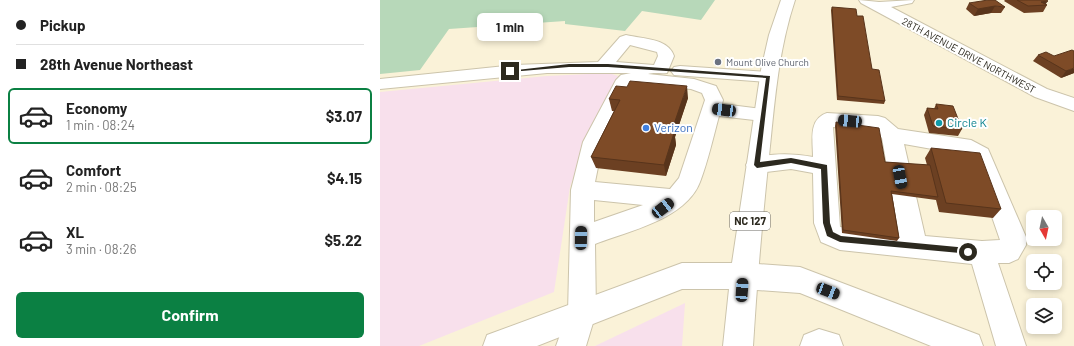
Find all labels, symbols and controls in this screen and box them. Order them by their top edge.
callout: 1 min [477,13,543,41]
street label: 28TH AVENUE DRIVE NORTHWEST [900,15,1038,96]
text: Pickup [40,16,86,34]
text: 1 min [496,19,524,35]
text: 28th Avenue Northeast [40,55,193,73]
place label: Mount Olive Church [726,56,809,68]
marker: Mount Olive Church [713,57,723,67]
route end [501,62,519,80]
icon: car [18,98,54,134]
text: Economy [66,99,127,117]
car [711,103,737,117]
text: $3.07 [326,107,362,125]
car [838,114,862,128]
place label: Circle K [947,115,987,129]
text: 1 min · 08:24 [66,117,135,133]
marker: Circle K [934,118,944,128]
place label: Verizon [654,120,693,134]
marker: Verizon [641,123,651,133]
icon: car [18,160,54,196]
text: Comfort [66,161,121,179]
car [892,164,908,190]
text: $4.15 [327,169,362,187]
text: 2 min · 08:25 [66,179,137,195]
car [650,196,676,220]
north arrow [1026,210,1062,246]
map controls [1026,210,1062,334]
road number: NC 127 [730,212,770,230]
icon: car [18,222,54,258]
text: XL [66,223,84,241]
car [575,226,587,250]
text: $5.22 [324,231,362,249]
text: 3 min · 08:26 [66,241,137,257]
route start [959,243,977,261]
button: locate [1026,254,1062,290]
car [735,278,749,302]
car [815,281,841,301]
button: Confirm [16,292,364,338]
button: layers [1026,298,1062,334]

